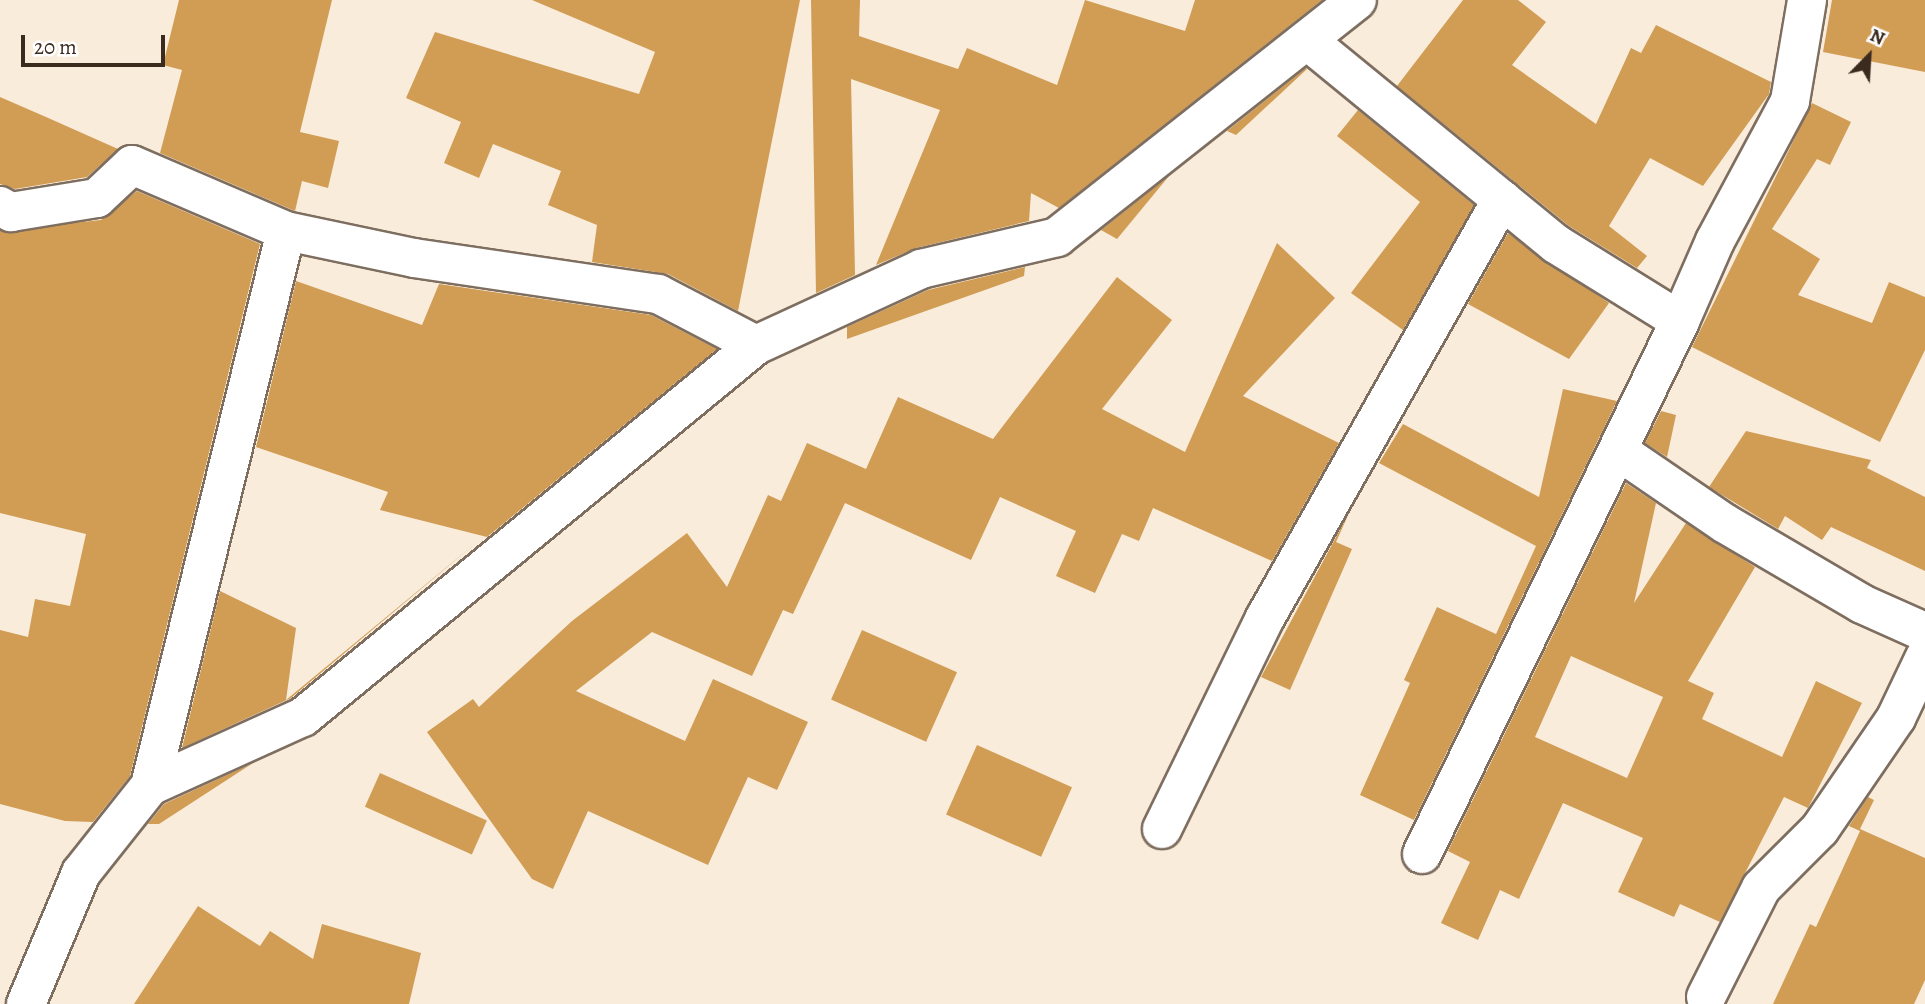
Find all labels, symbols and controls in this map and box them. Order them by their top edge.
scale bar [24,21,168,65]
north arrow [1834,21,1904,91]
text: N [1866,22,1889,52]
text: 20 m [34,33,77,61]

